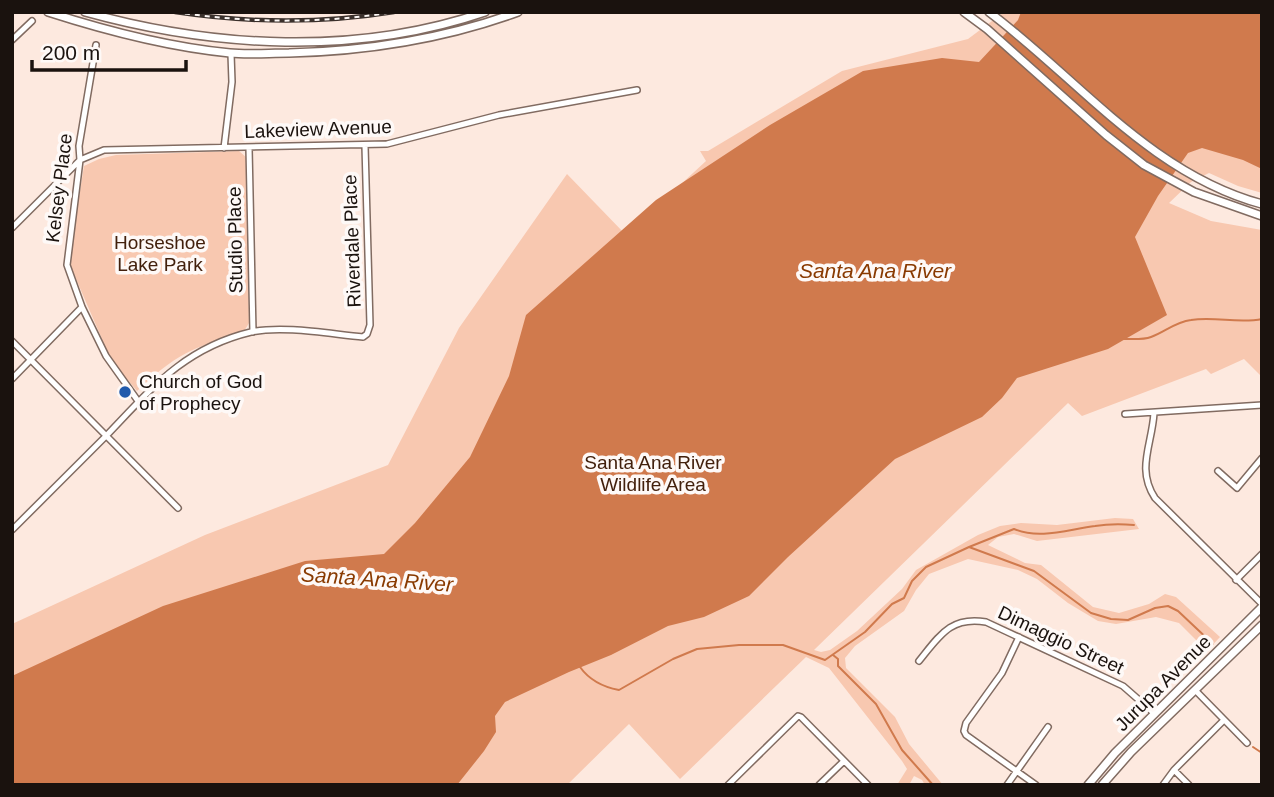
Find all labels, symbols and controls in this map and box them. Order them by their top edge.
scale bar [32,28,186,72]
text: 200 m [42,41,100,64]
street label: Lakeview Avenue [244,116,392,142]
street label: Kelsey Place [42,132,76,244]
street label: Riverdale Place [339,174,365,308]
street label: Studio Place [224,186,246,294]
park label: Horseshoe Lake Park [114,232,206,275]
water label: Santa Ana River [799,259,952,282]
place label: Church of God of Prophecy [139,371,263,414]
marker: Church of God of Prophecy [117,384,133,400]
park label: Santa Ana River Wildlife Area [584,452,722,495]
water label: Santa Ana River [300,562,455,596]
street label: Dimaggio Street [995,602,1128,679]
street label: Jurupa Avenue [1111,631,1215,735]

